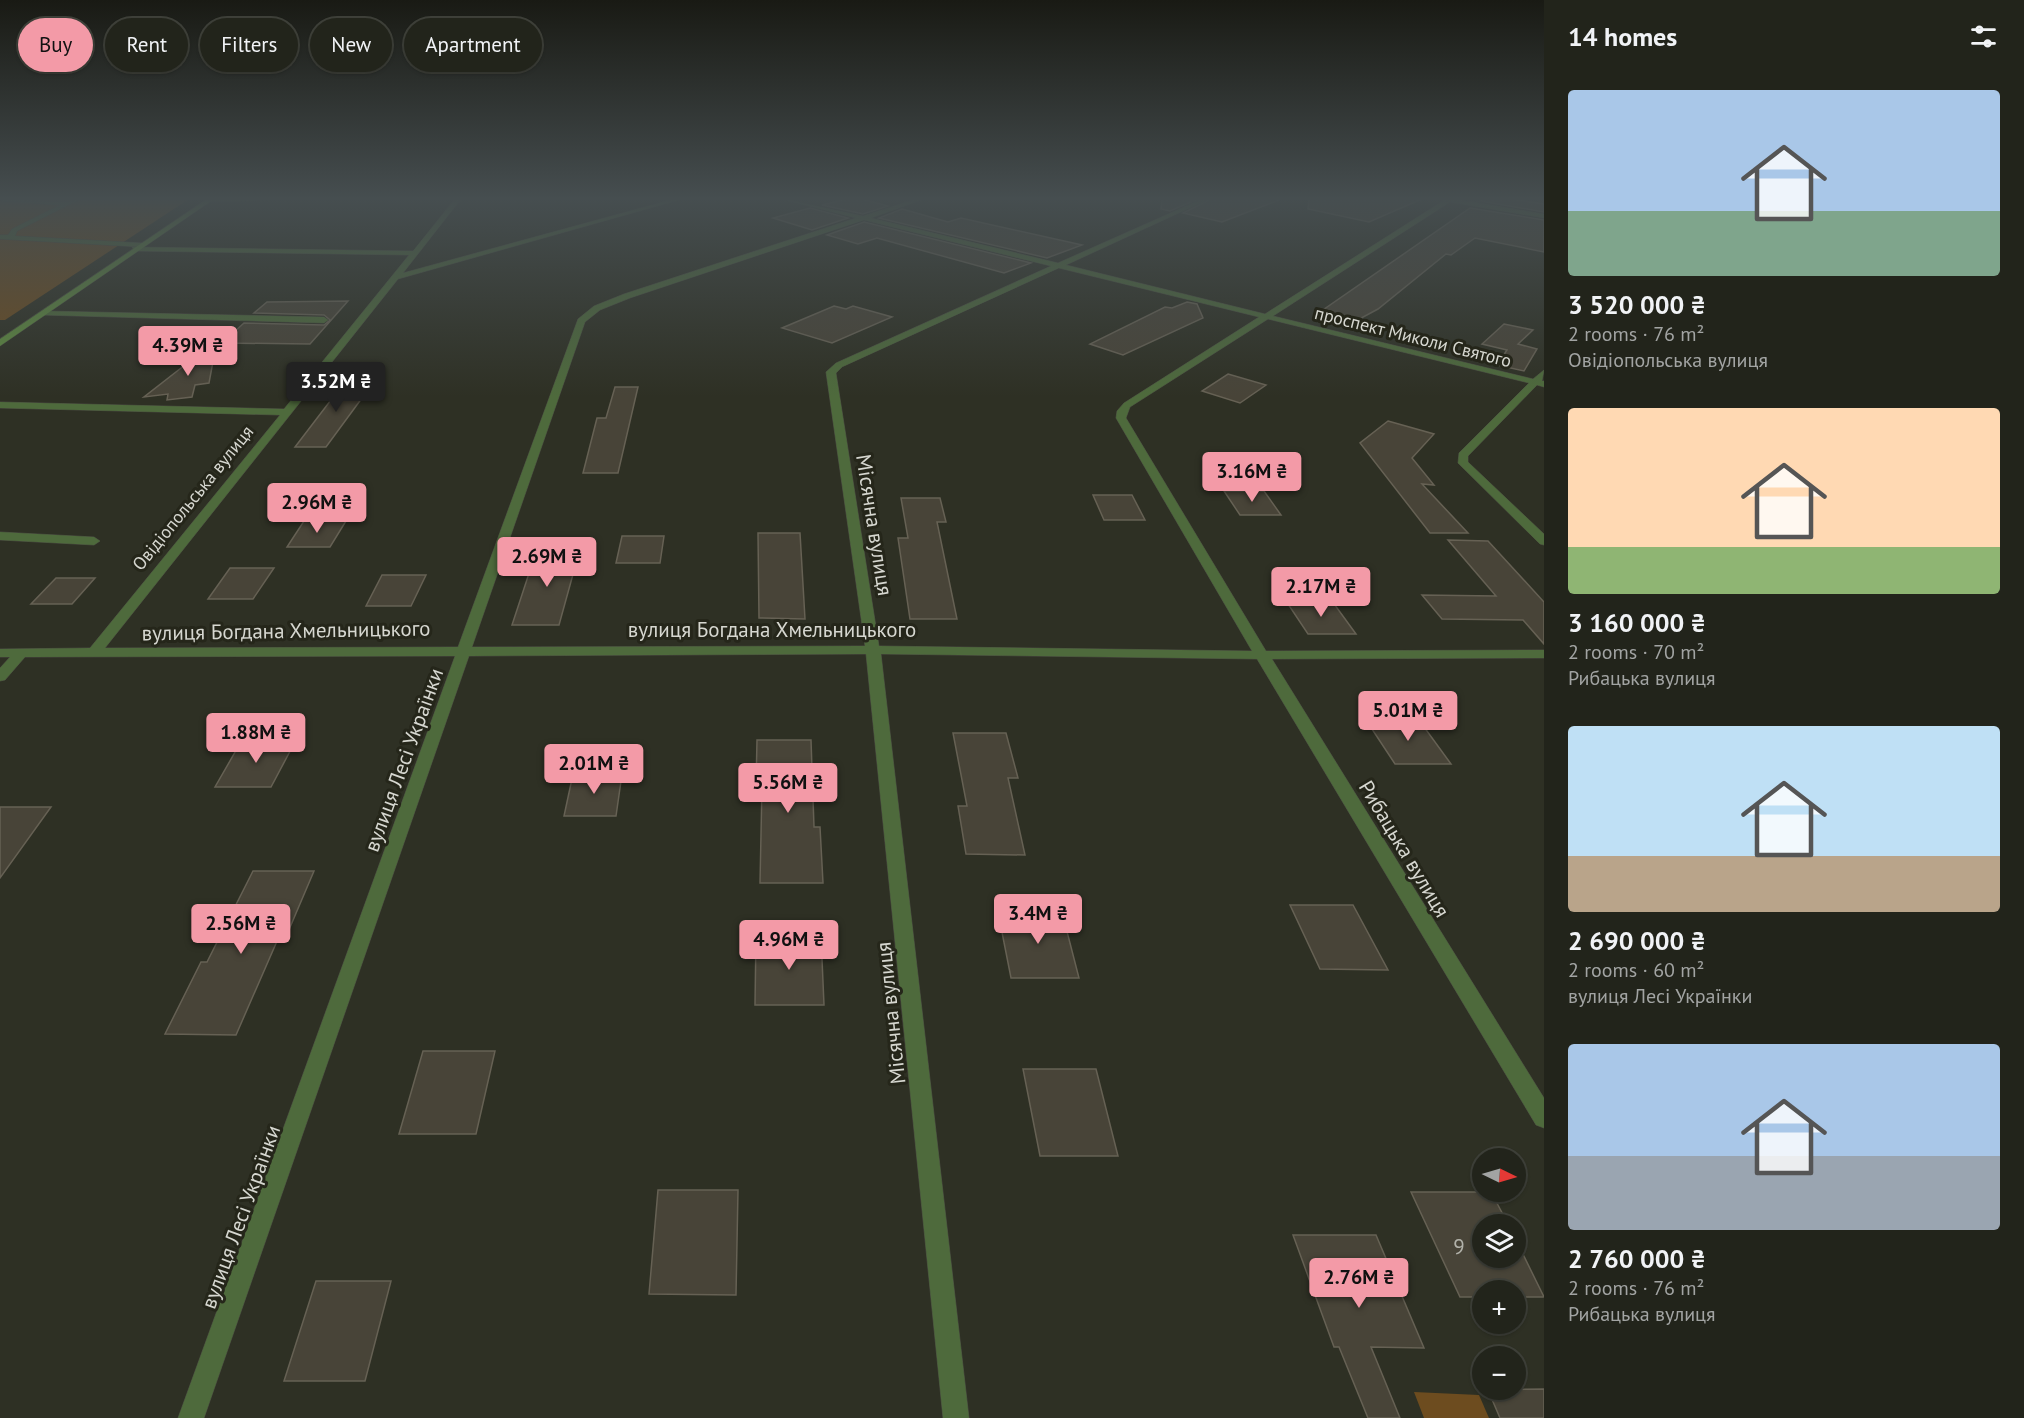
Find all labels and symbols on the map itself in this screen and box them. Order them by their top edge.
street label: проспект Миколи Святого [1312,301,1514,372]
pin: 4.39M ₴ [133,326,243,377]
pin: 3.52M ₴ [281,362,391,413]
street label: Овідіопольська вулиця [127,421,258,575]
street label: Місячна вулиця [850,452,899,598]
pin: 3.16M ₴ [1197,452,1307,503]
pin: 2.96M ₴ [262,483,372,534]
pin: 2.69M ₴ [492,537,602,588]
pin: 2.17M ₴ [1266,567,1376,618]
street label: вулиця Богдана Хмельницького [141,614,431,647]
street label: вулиця Богдана Хмельницького [628,616,916,643]
street label: вулиця Лесі Українки [358,664,449,855]
pin: 5.01M ₴ [1353,691,1463,742]
pin: 1.88M ₴ [201,713,311,764]
pin: 2.01M ₴ [539,744,649,795]
pin: 5.56M ₴ [733,763,843,814]
street label: Рибацька вулиця [1353,775,1456,922]
pin: 3.4M ₴ [989,894,1087,945]
pin: 2.56M ₴ [186,904,296,955]
pin: 4.96M ₴ [734,920,844,971]
street label: Місячна вулиця [870,941,911,1085]
street label: вулиця Лесі Українки [195,1121,286,1312]
north arrow [1472,1148,1526,1202]
house number: 9 [1453,1233,1465,1260]
pin: 2.76M ₴ [1304,1258,1414,1309]

